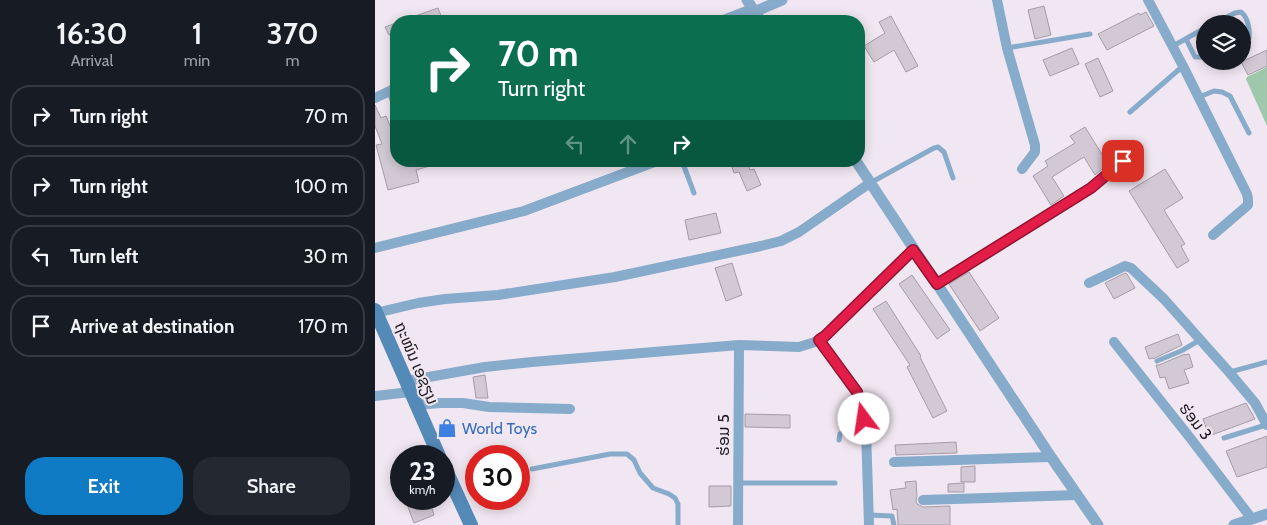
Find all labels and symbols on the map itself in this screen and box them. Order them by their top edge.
pin [1102,140,1144,182]
street label: ຖະໜົນ ເອຊຽນ [390,319,442,408]
position arrow [837,392,889,444]
street label: ຮ່ອມ 3 [1175,399,1216,444]
street label: ຮ່ອມ 5 [714,414,733,456]
shop icon: World Toys [436,417,458,439]
place label: World Toys [462,419,537,438]
speed limit sign: 30 [465,445,530,510]

